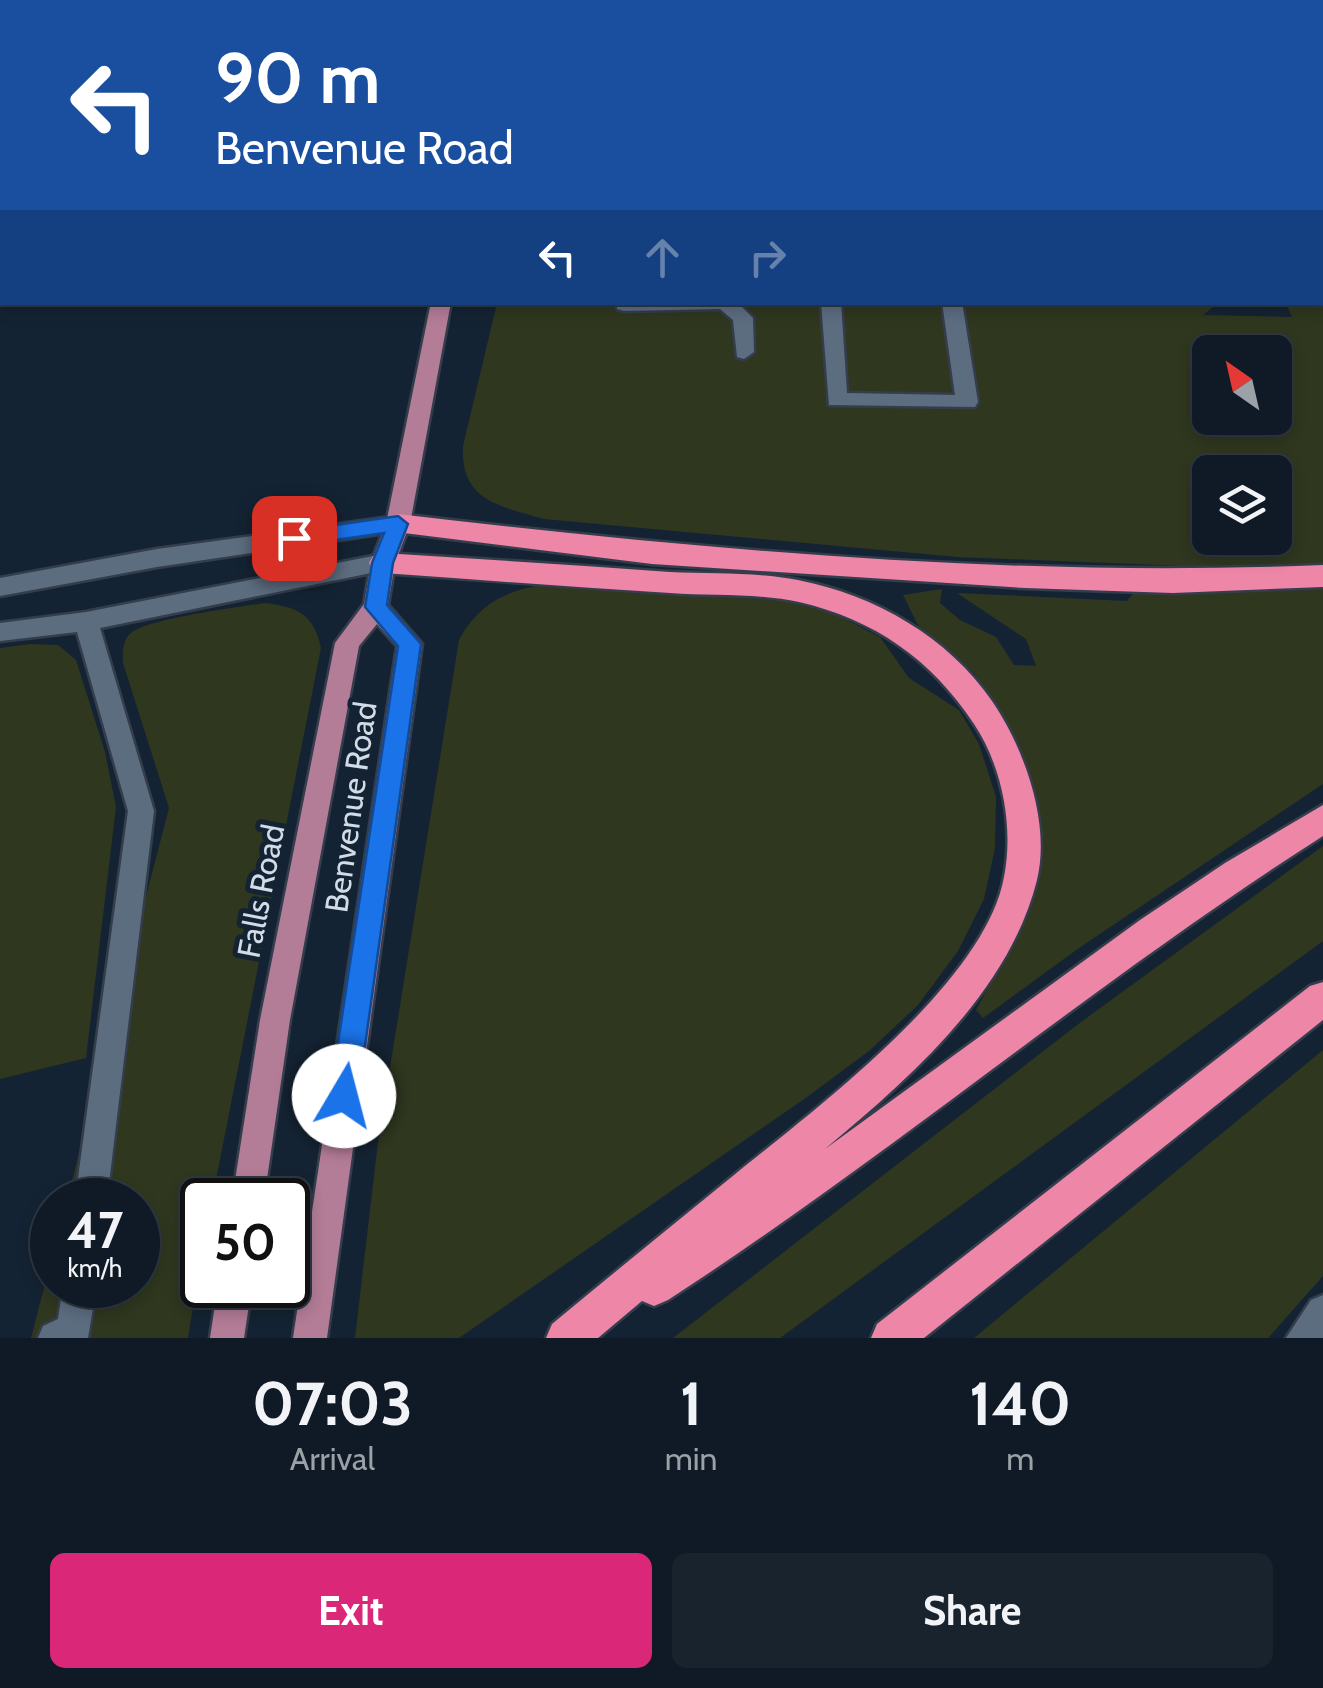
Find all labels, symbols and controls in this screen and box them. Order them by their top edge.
text: 90 m [215,35,380,121]
icon: left [50,40,180,170]
text: Benvenue Road [215,121,514,175]
icon: left [530,230,585,285]
icon: ahead [635,230,690,285]
icon: right [740,230,795,285]
north arrow [1192,335,1292,435]
map controls [1192,335,1292,555]
button: layers [1192,455,1292,555]
pin [252,496,337,581]
icon: arrive [267,511,322,566]
street label: Benvenue Road [316,699,385,915]
street label: Falls Road [228,821,293,961]
position arrow [292,1044,396,1148]
speed limit sign: 50 [180,1178,310,1308]
text: 47 [67,1200,123,1261]
text: km/h [68,1253,122,1283]
text: 07:03 [252,1367,413,1440]
text: 1 [680,1367,702,1440]
text: 140 [969,1367,1071,1440]
text: Arrival [290,1439,375,1478]
text: min [665,1439,717,1478]
text: m [1006,1439,1034,1478]
button: Exit [50,1553,652,1668]
button: Share [672,1553,1273,1668]

